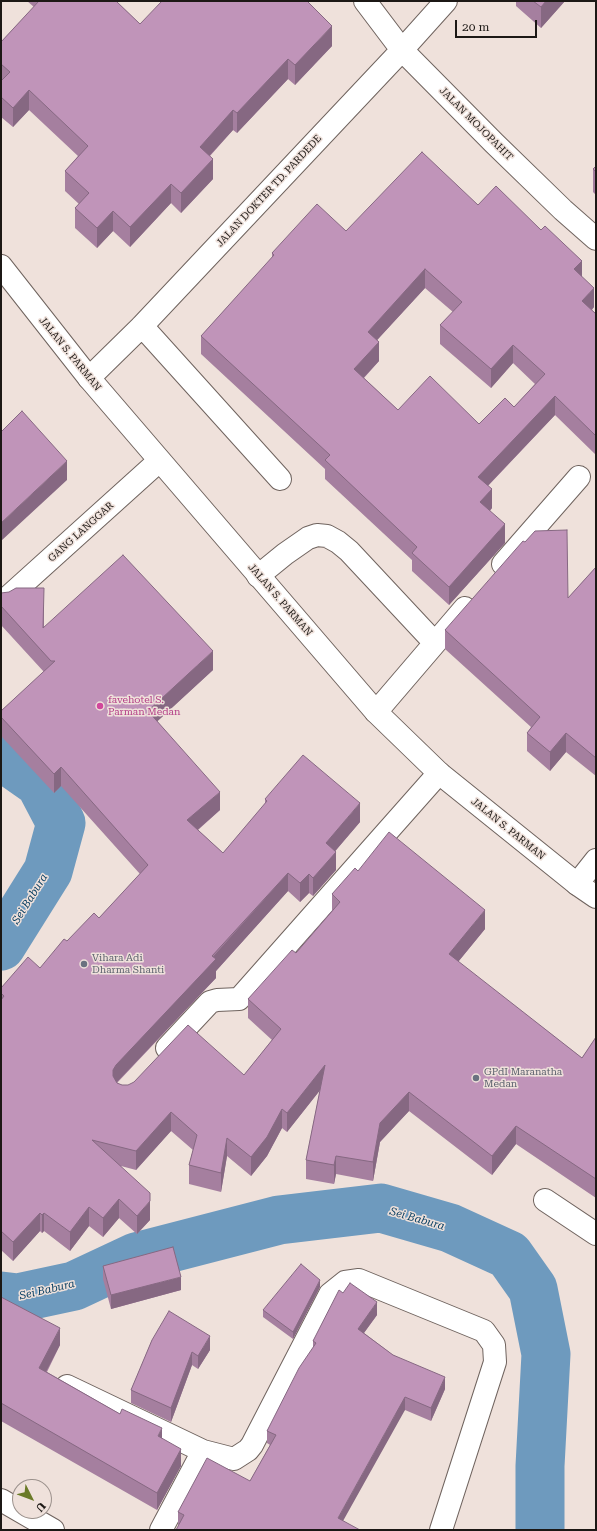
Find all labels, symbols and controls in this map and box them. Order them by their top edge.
scale bar [457,12,539,38]
text: 20 m [462,20,489,34]
street label: JALAN MOJOPAHIT [437,85,515,163]
street label: JALAN DOKTER TD. PARDEDE [214,133,324,249]
street label: JALAN S. PARMAN [36,315,104,393]
street label: GANG LANGGAR [46,499,116,565]
street label: JALAN S. PARMAN [245,561,315,639]
place label: favehotel S. Parman Medan [108,694,180,718]
marker: favehotel S. Parman Medan [95,701,105,711]
street label: JALAN S. PARMAN [469,795,547,863]
water label: Sei Babura [9,872,51,926]
place label: Vihara Adi Dharma Shanti [92,952,164,976]
marker: Vihara Adi Dharma Shanti [79,959,89,969]
place label: GPdI Maranatha Medan [484,1066,562,1090]
marker: GPdI Maranatha Medan [471,1073,481,1083]
water label: Sei Babura [388,1205,446,1233]
water label: Sei Babura [18,1277,76,1303]
north arrow [12,1479,52,1519]
text: U [33,1499,48,1514]

